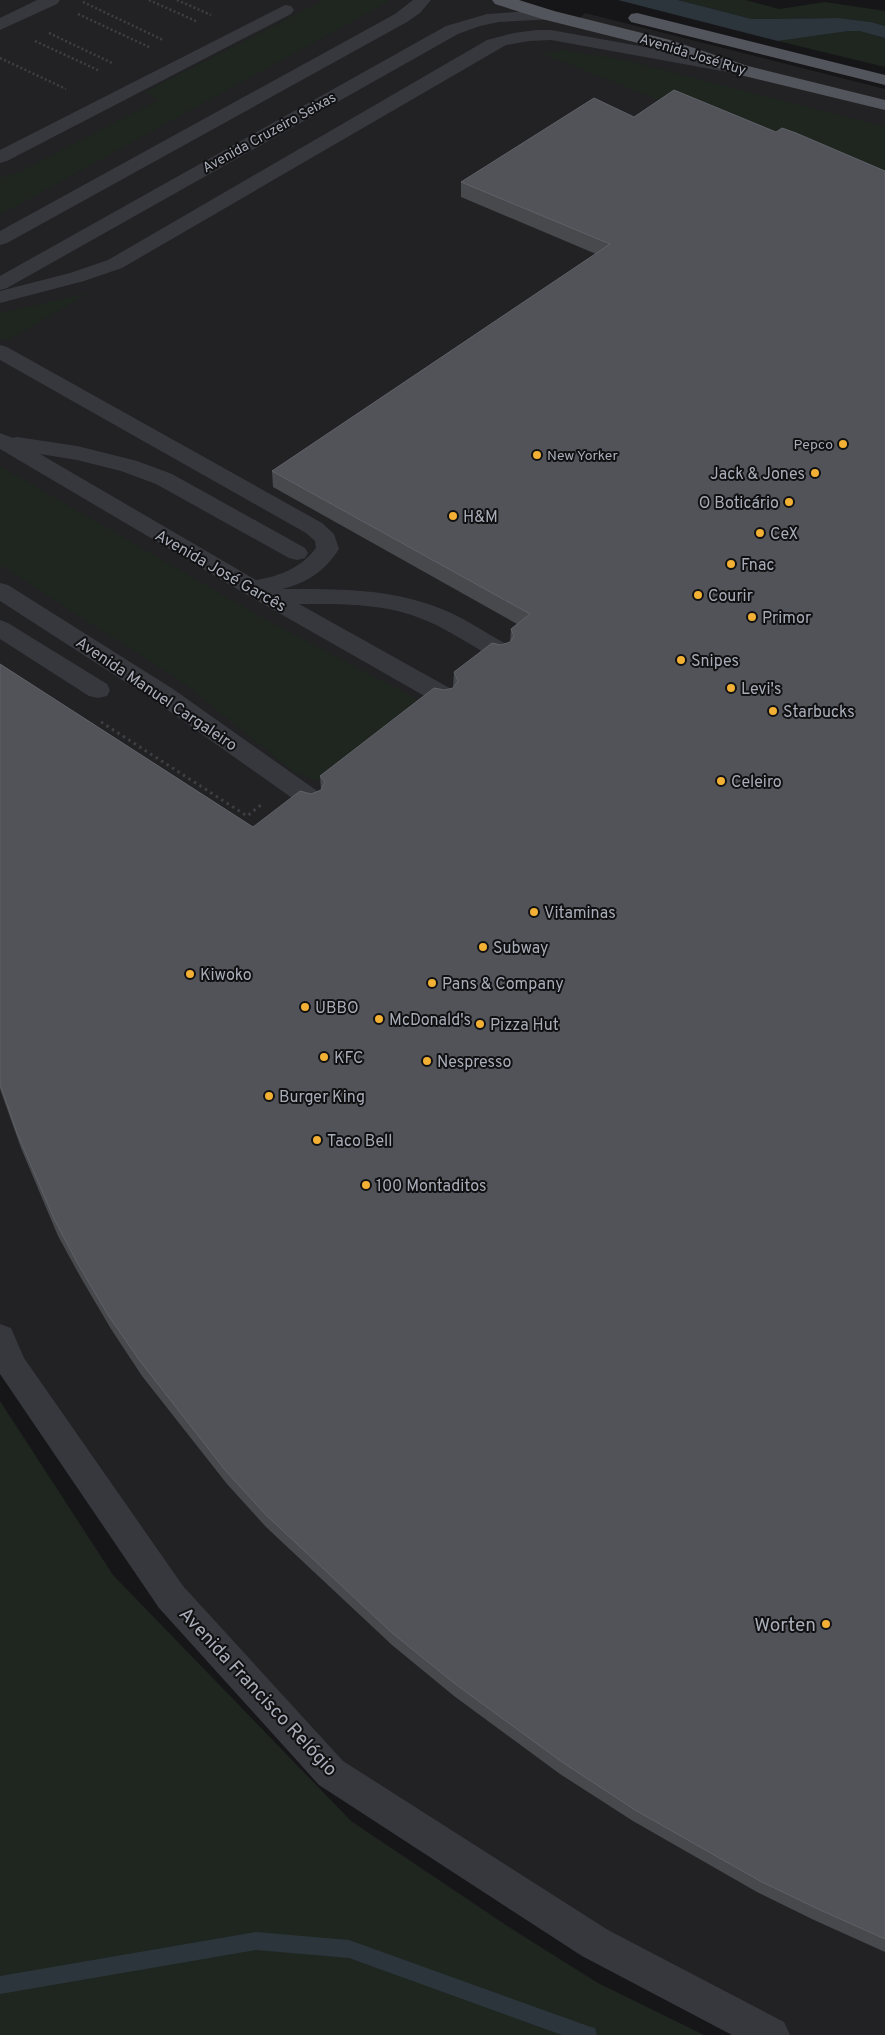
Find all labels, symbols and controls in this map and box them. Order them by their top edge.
street label: Avenida José Ruy [637,31,748,80]
street label: Avenida Cruzeiro Seixas [200,90,339,177]
place label: Pepco [793,437,833,454]
marker: Pepco [837,438,849,450]
place label: New Yorker [547,448,619,465]
marker: New Yorker [531,449,543,461]
place label: Jack & Jones [710,465,805,485]
marker: Jack & Jones [809,467,821,479]
place label: O Boticário [699,494,779,514]
marker: O Boticário [783,496,795,508]
place label: H&M [463,508,498,528]
marker: H&M [447,510,459,522]
place label: CeX [770,525,798,545]
street label: Avenida José Garcês [151,526,289,617]
marker: CeX [754,527,766,539]
place label: Fnac [741,556,775,576]
marker: Fnac [725,558,737,570]
place label: Courir [708,587,753,607]
marker: Courir [692,589,704,601]
place label: Primor [762,609,811,629]
marker: Primor [746,611,758,623]
street label: Avenida Manuel Cargaleiro [71,633,241,756]
place label: Snipes [691,652,739,672]
marker: Snipes [675,654,687,666]
place label: Levi's [741,680,781,700]
marker: Levi's [725,682,737,694]
place label: Starbucks [783,703,855,723]
marker: Starbucks [767,705,779,717]
place label: Celeiro [731,773,782,793]
marker: Celeiro [715,775,727,787]
place label: Vitaminas [544,904,616,924]
marker: Vitaminas [528,906,540,918]
place label: Subway [493,939,549,959]
marker: Subway [477,941,489,953]
place label: Kiwoko [200,966,252,986]
marker: Kiwoko [184,968,196,980]
place label: Pans & Company [442,975,564,995]
marker: Pans & Company [426,977,438,989]
place label: UBBO [315,999,359,1019]
marker: UBBO [299,1001,311,1013]
place label: McDonald's [389,1011,471,1031]
marker: McDonald's [373,1013,385,1025]
place label: Pizza Hut [490,1016,559,1036]
marker: Pizza Hut [474,1018,486,1030]
place label: KFC [334,1049,363,1069]
marker: KFC [318,1051,330,1063]
place label: Nespresso [437,1053,511,1073]
marker: Nespresso [421,1055,433,1067]
place label: Burger King [279,1088,365,1108]
marker: Burger King [263,1090,275,1102]
place label: Taco Bell [327,1132,392,1152]
marker: Taco Bell [311,1134,323,1146]
place label: 100 Montaditos [376,1177,486,1197]
marker: 100 Montaditos [360,1179,372,1191]
street label: Avenida Francisco Relógio [173,1603,342,1782]
place label: Worten [754,1614,816,1638]
marker: Worten [820,1618,832,1630]

